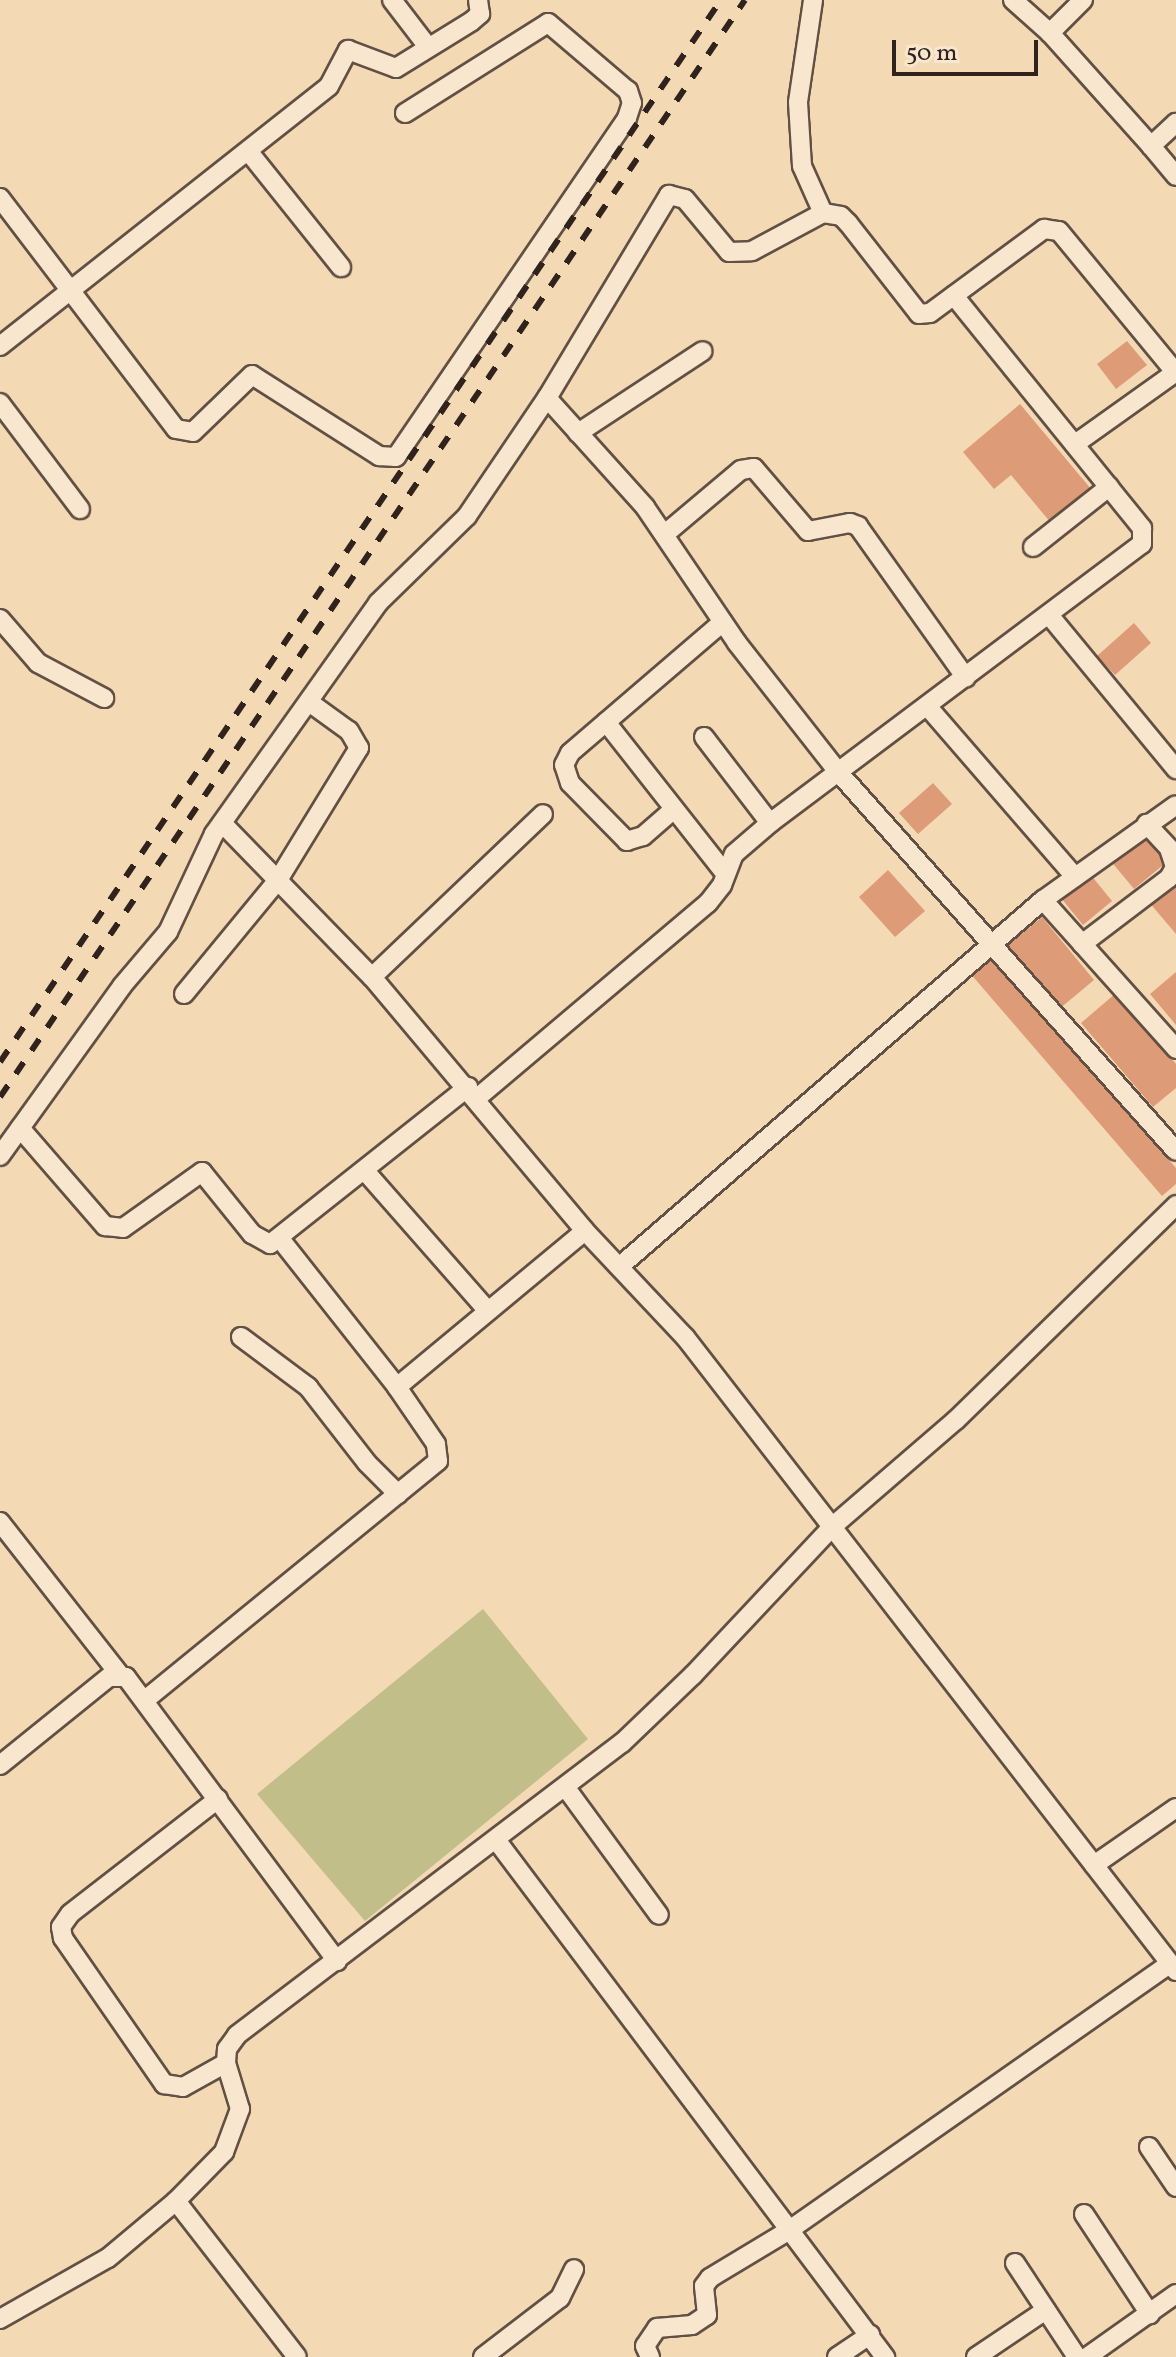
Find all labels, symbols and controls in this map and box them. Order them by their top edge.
scale bar [896,24,1042,74]
text: 50 m [906,37,958,71]

